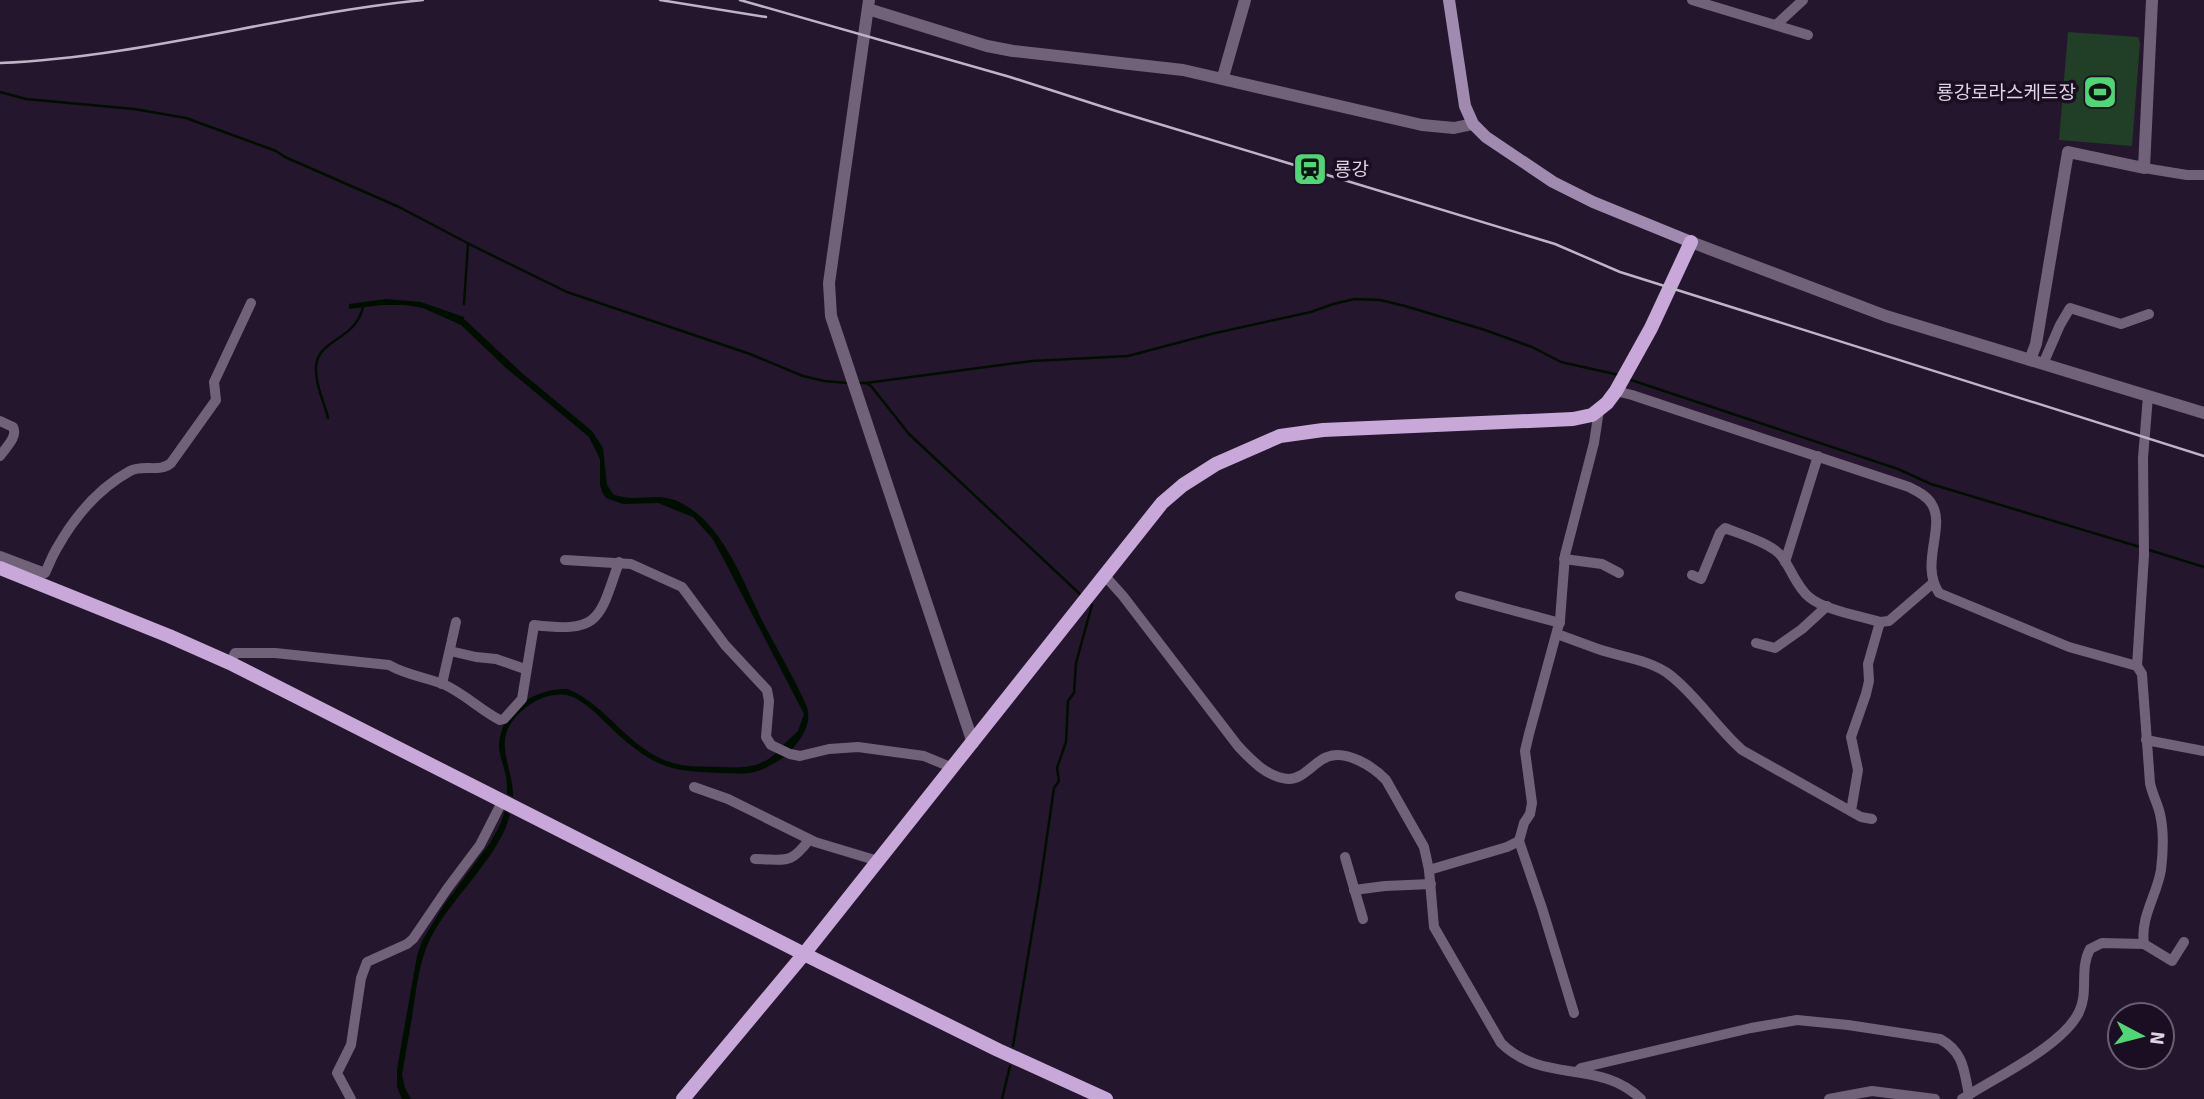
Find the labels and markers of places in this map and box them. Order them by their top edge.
sports icon: 룡강로라스케트장 [2081,73,2119,111]
place label: 룡강로라스케트장 [1936,81,2076,105]
station icon: 룡강 [1291,150,1329,188]
place label: 룡강 [1334,158,1369,182]

